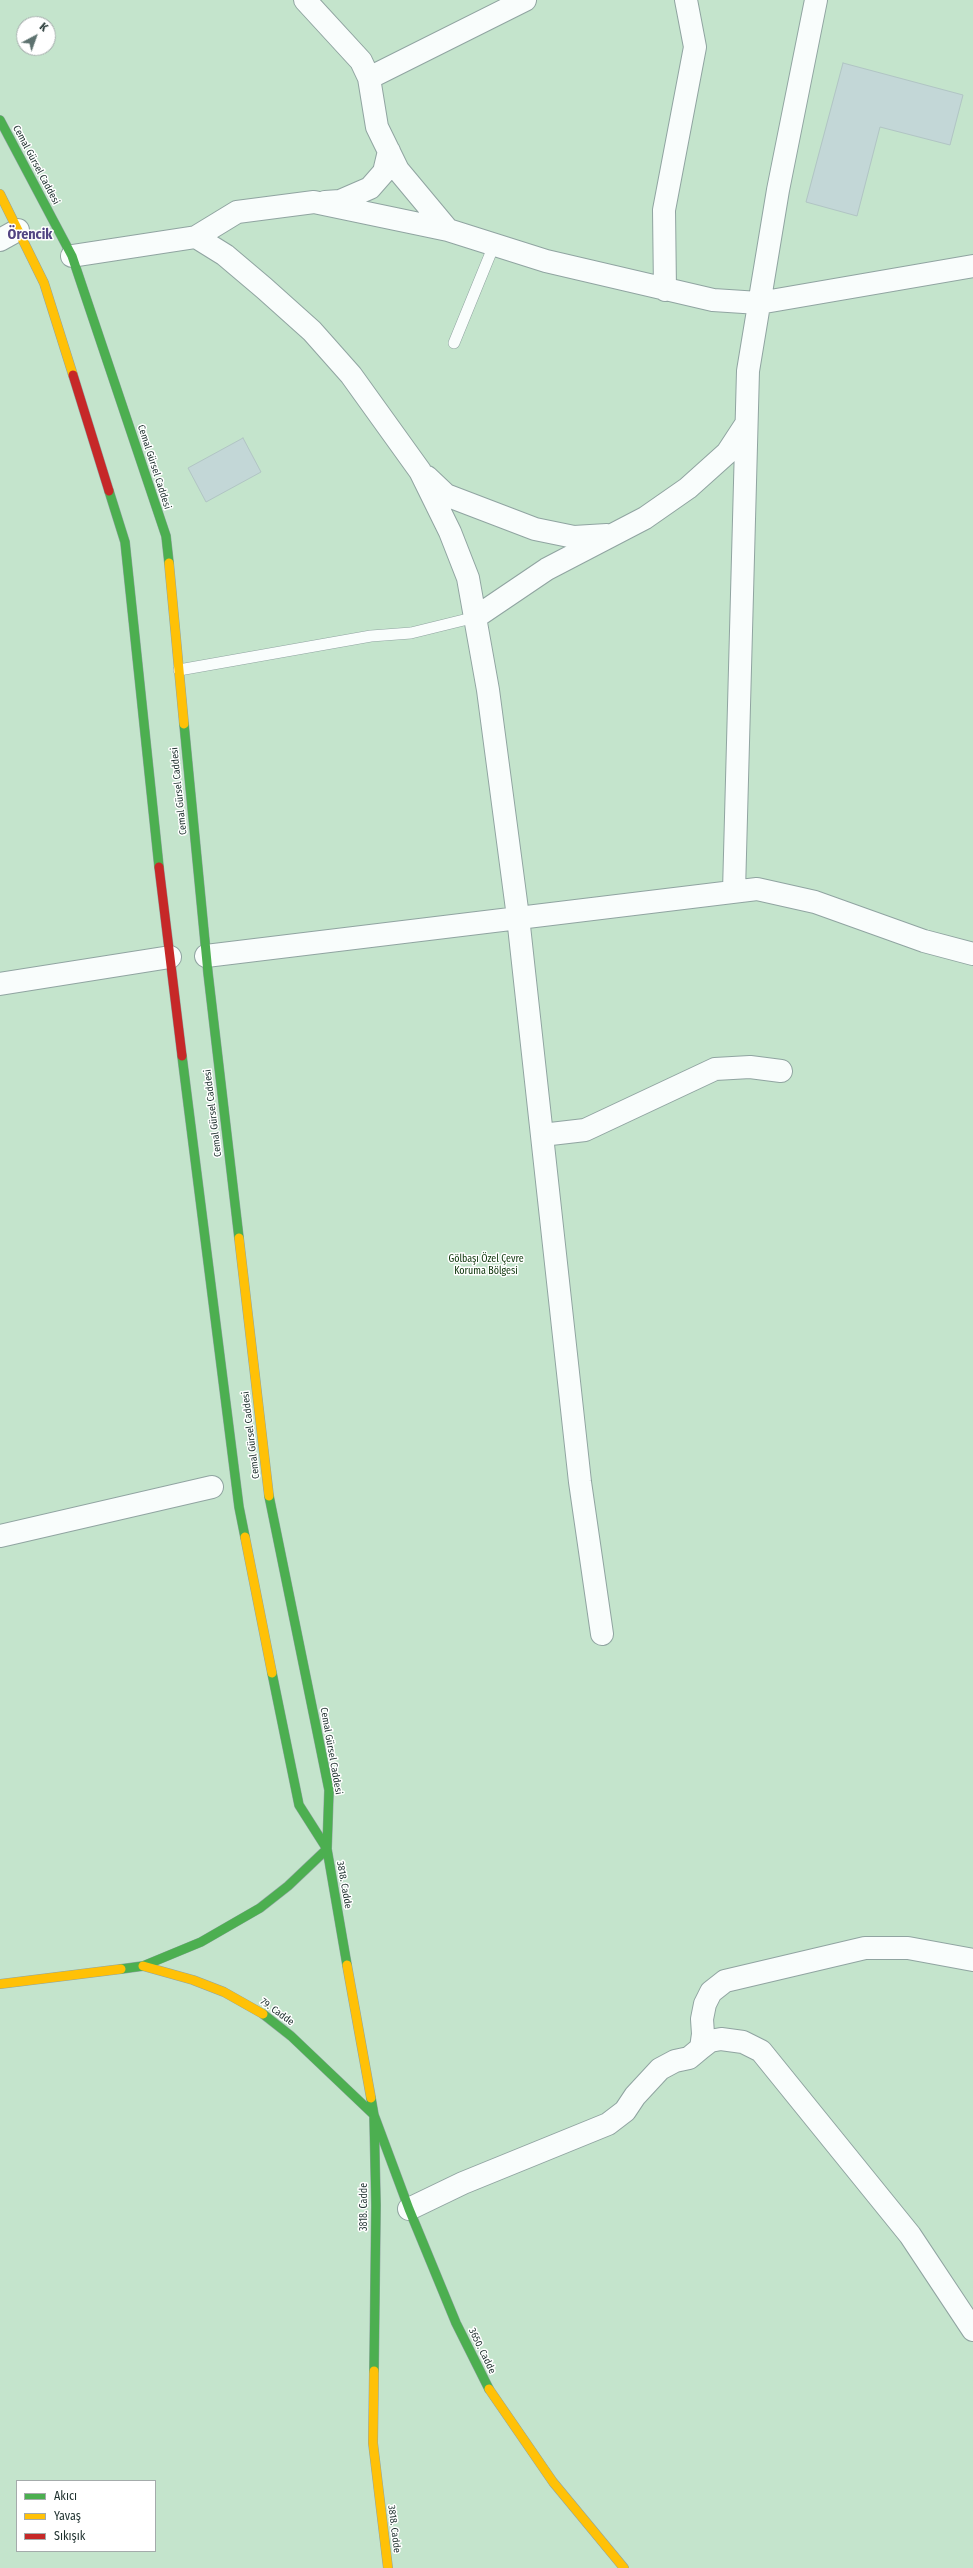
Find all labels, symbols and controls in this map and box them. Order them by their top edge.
north arrow [16,16,56,56]
text: K [37,20,50,34]
street label: Cemal Gürsel Caddesi [10,123,62,207]
district label: Örencik [8,227,52,243]
street label: Cemal Gürsel Caddesi [135,423,173,511]
street label: Cemal Gürsel Caddesi [168,747,190,835]
street label: Cemal Gürsel Caddesi [202,1069,224,1157]
park label: Gölbaşı Özel Çevre Koruma Bölgesi [448,1253,524,1276]
street label: Cemal Gürsel Caddesi [240,1391,262,1479]
street label: Cemal Gürsel Caddesi [317,1707,345,1795]
street label: 3818. Cadde [334,1860,354,1910]
street label: 79. Cadde [258,1996,296,2028]
street label: 3818. Cadde [358,2183,370,2231]
street label: 3650. Cadde [466,2326,498,2376]
legend [16,2480,156,2552]
text: Akıcı [54,2489,77,2503]
street label: 3818. Cadde [385,2504,403,2554]
text: Yavaş [54,2509,81,2523]
text: Sıkışık [54,2529,85,2543]

